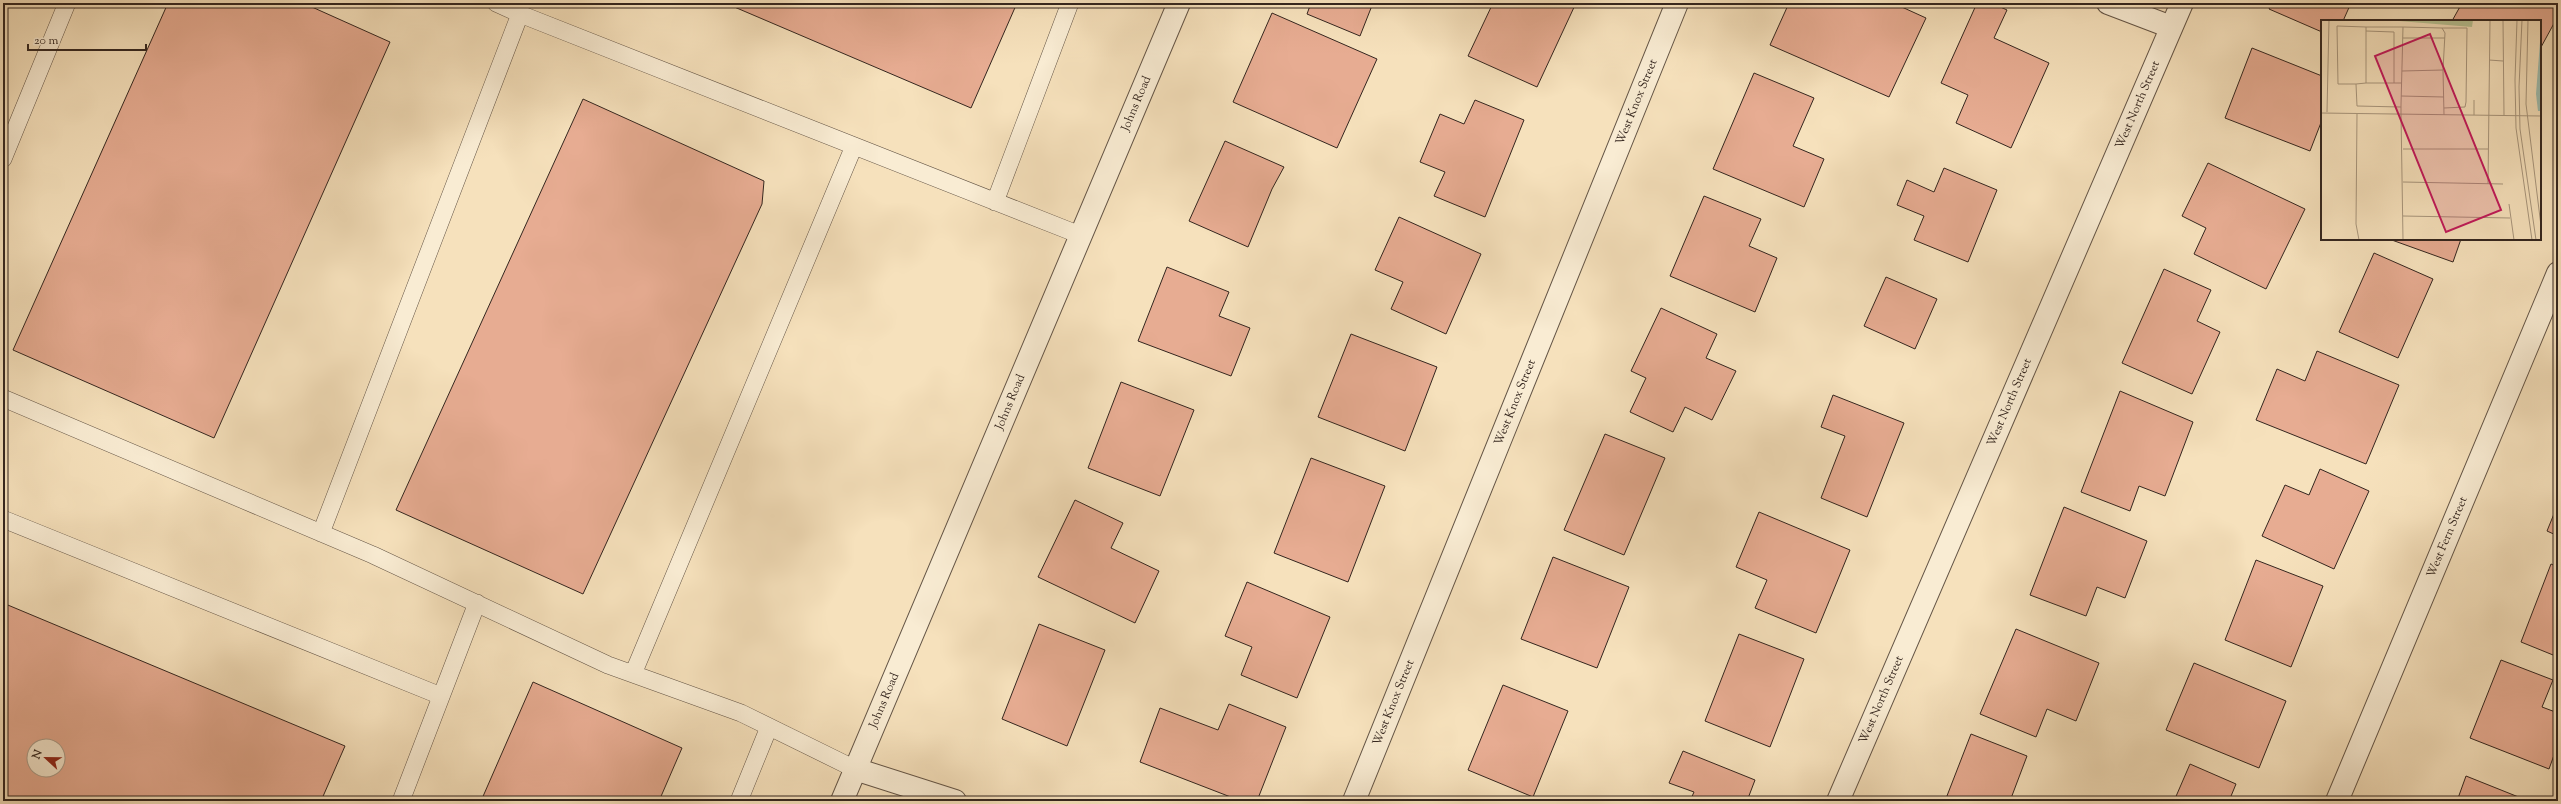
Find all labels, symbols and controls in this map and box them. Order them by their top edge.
inset map [2321,20,2541,240]
scale bar [28,26,146,52]
text: 20 m [34,32,59,50]
street label: West Knox Street [1611,56,1662,148]
street label: West North Street [2111,58,2165,152]
street label: Johns Road [1116,73,1156,135]
street label: West North Street [1983,356,2037,449]
street label: West Knox Street [1490,357,1541,448]
street label: Johns Road [990,371,1030,433]
street label: West Fern Street [2422,494,2472,581]
street label: West North Street [1855,653,1908,747]
street label: West Knox Street [1368,657,1419,749]
street label: Johns Road [864,670,904,732]
north arrow [26,738,66,778]
text: N [28,747,47,763]

